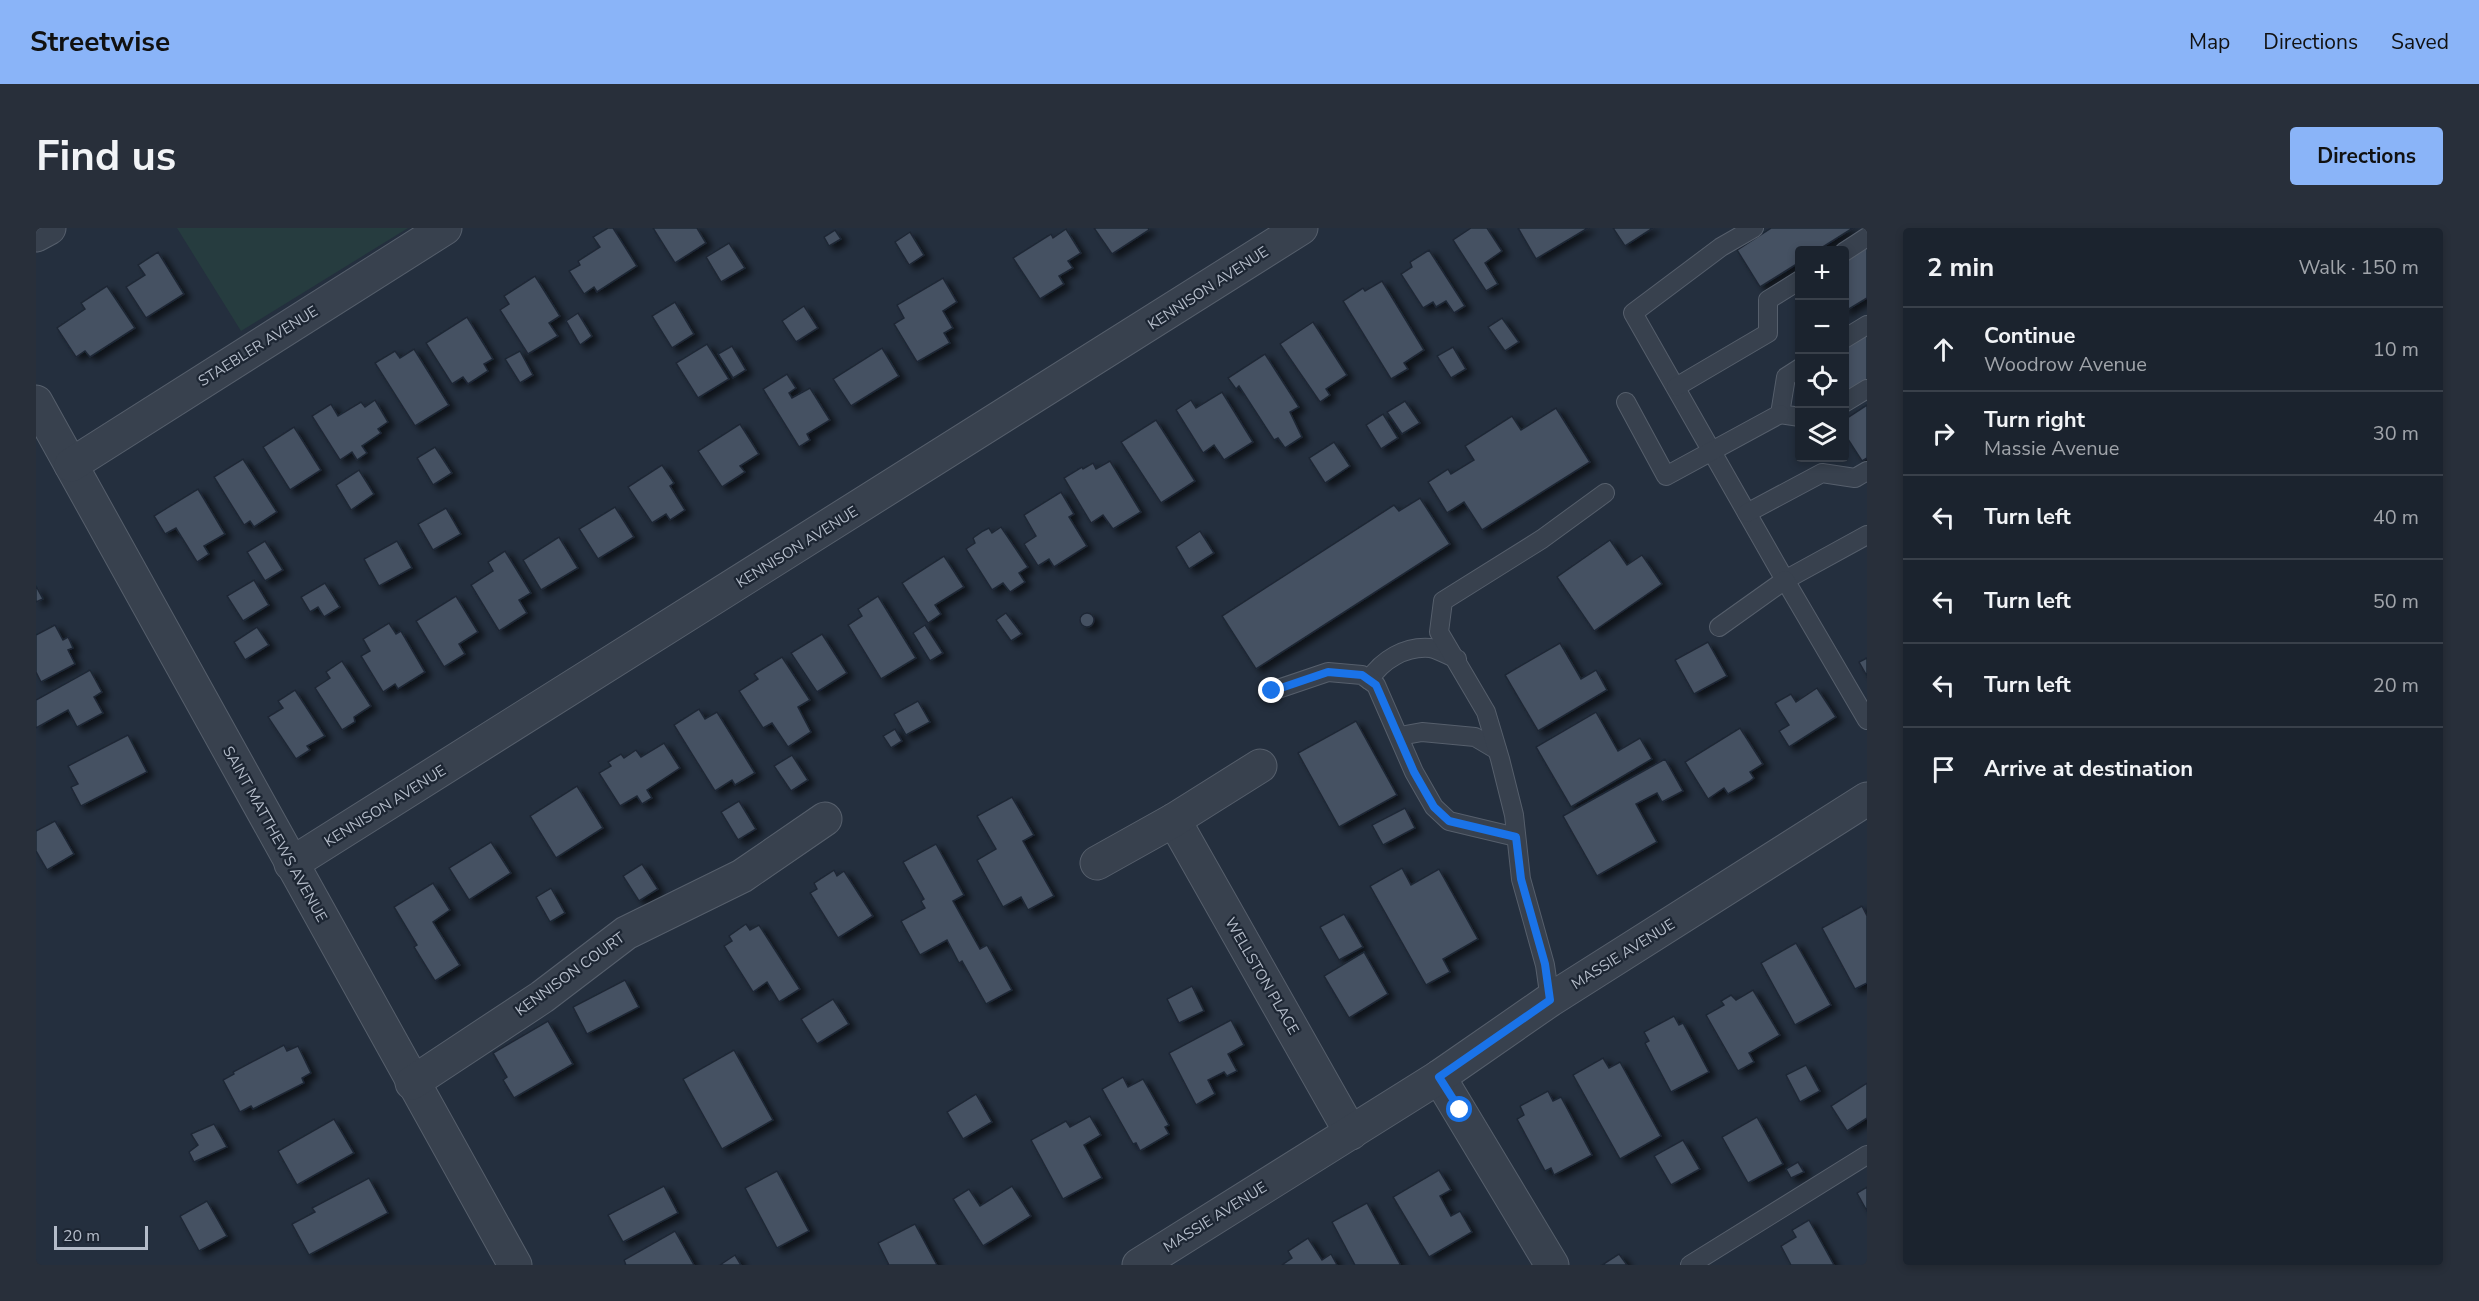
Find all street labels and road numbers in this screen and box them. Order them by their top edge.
street label: KENNISON AVENUE [1144,242,1272,334]
street label: STAEBLER AVENUE [194,301,322,391]
street label: KENNISON AVENUE [732,501,862,593]
street label: SAINT MATTHEWS AVENUE [218,742,332,926]
street label: KENNISON AVENUE [320,760,450,852]
street label: WELLSTON PLACE [1220,914,1304,1038]
street label: MASSIE AVENUE [1567,914,1679,994]
street label: KENNISON COURT [511,927,629,1021]
street label: MASSIE AVENUE [1159,1177,1271,1257]

